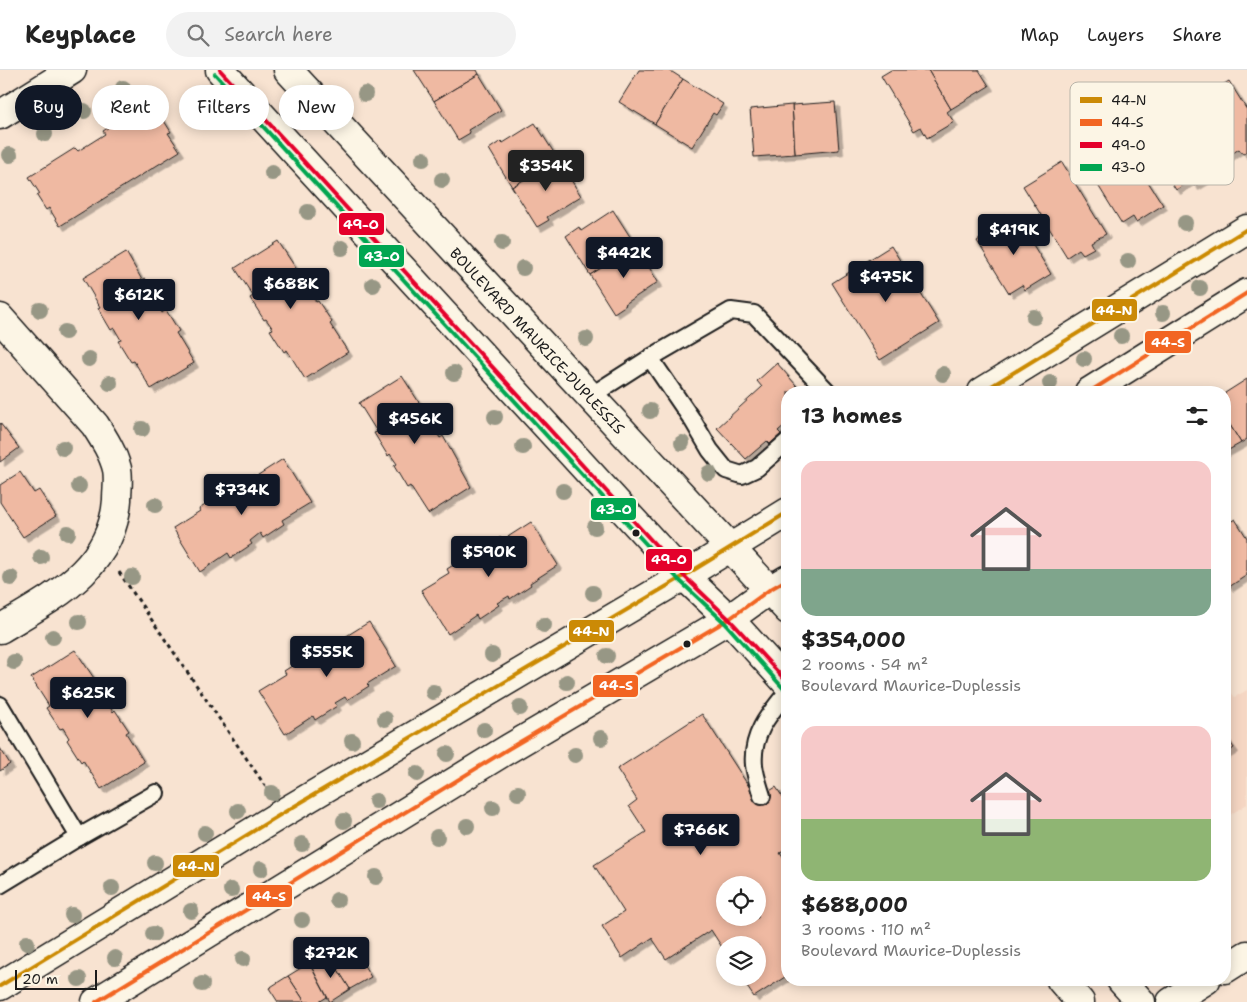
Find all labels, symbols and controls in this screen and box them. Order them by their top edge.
search box [166,12,516,57]
text: Keyplace [25,19,136,51]
icon: search [184,21,212,49]
text: Search here [224,22,333,47]
text: Map [1021,23,1059,47]
text: Layers [1087,23,1144,47]
text: Share [1172,23,1222,47]
legend [1070,82,1234,185]
chip: Buy [15,85,82,130]
chip: Rent [92,85,169,130]
chip: Filters [179,85,269,130]
chip: New [279,85,354,130]
text: 44-N [1111,91,1146,109]
text: 44-S [1111,113,1144,131]
text: 49-O [1111,136,1146,154]
pin: $354K [511,150,581,192]
text: $354K [519,155,573,176]
text: 43-O [1111,158,1145,176]
line badge: 49-O [338,212,385,236]
pin: $419K [979,214,1049,256]
text: 49-O [343,215,379,233]
text: $419K [989,219,1039,240]
pin: $442K [589,236,659,279]
text: $442K [597,242,651,263]
street label: BOULEVARD MAURICE-DUPLESSIS [445,243,629,439]
line badge: 43-O [358,244,405,268]
text: 43-O [364,247,400,265]
pin: $475K [851,260,921,303]
text: $475K [859,266,913,287]
pin: $688K [256,268,326,310]
text: $688K [263,273,319,294]
pin: $612K [104,278,174,321]
text: $612K [114,284,164,305]
line badge: 44-N [1091,298,1138,322]
text: 44-N [1095,301,1133,319]
line badge: 44-S [1144,330,1192,354]
text: 44-S [1151,333,1185,351]
pin: $456K [380,402,450,445]
text: 13 homes [801,402,902,430]
icon: filters [1183,402,1211,430]
text: $456K [388,408,442,429]
pin: $734K [207,474,277,516]
text: $734K [215,479,269,500]
icon: home [961,494,1051,584]
line badge: 43-O [590,497,637,521]
text: 43-O [596,500,632,518]
unlabelled marker [631,528,641,538]
pin: $590K [454,536,524,578]
text: $590K [462,541,516,562]
line badge: 49-O [645,548,693,572]
text: 49-O [651,550,687,568]
line badge: 44-N [568,619,615,643]
text: 44-N [572,622,610,640]
text: $354,000 [801,626,906,654]
pin: $555K [292,636,362,678]
unlabelled marker [682,639,692,649]
text: $555K [301,641,353,662]
text: 2 rooms · 54 m² [801,654,928,675]
line badge: 44-S [592,674,639,698]
text: Boulevard Maurice-Duplessis [801,675,1021,696]
pin: $625K [53,676,123,719]
text: 44-S [599,676,633,694]
text: $625K [61,682,115,703]
icon: home [961,759,1051,849]
pin: $766K [666,814,736,856]
text: $766K [673,819,729,840]
line badge: 44-N [172,854,220,878]
text: 44-N [177,857,215,875]
map controls [716,876,766,986]
button: locate [716,876,766,926]
line badge: 44-S [245,884,293,908]
text: 44-S [252,887,286,905]
text: $688,000 [801,891,908,919]
text: 3 rooms · 110 m² [801,919,931,940]
pin: $272K [296,936,366,979]
button: layers [716,936,766,986]
text: Boulevard Maurice-Duplessis [801,940,1021,961]
text: $272K [304,942,358,963]
scale bar [15,967,98,990]
text: 20 m [22,970,58,988]

